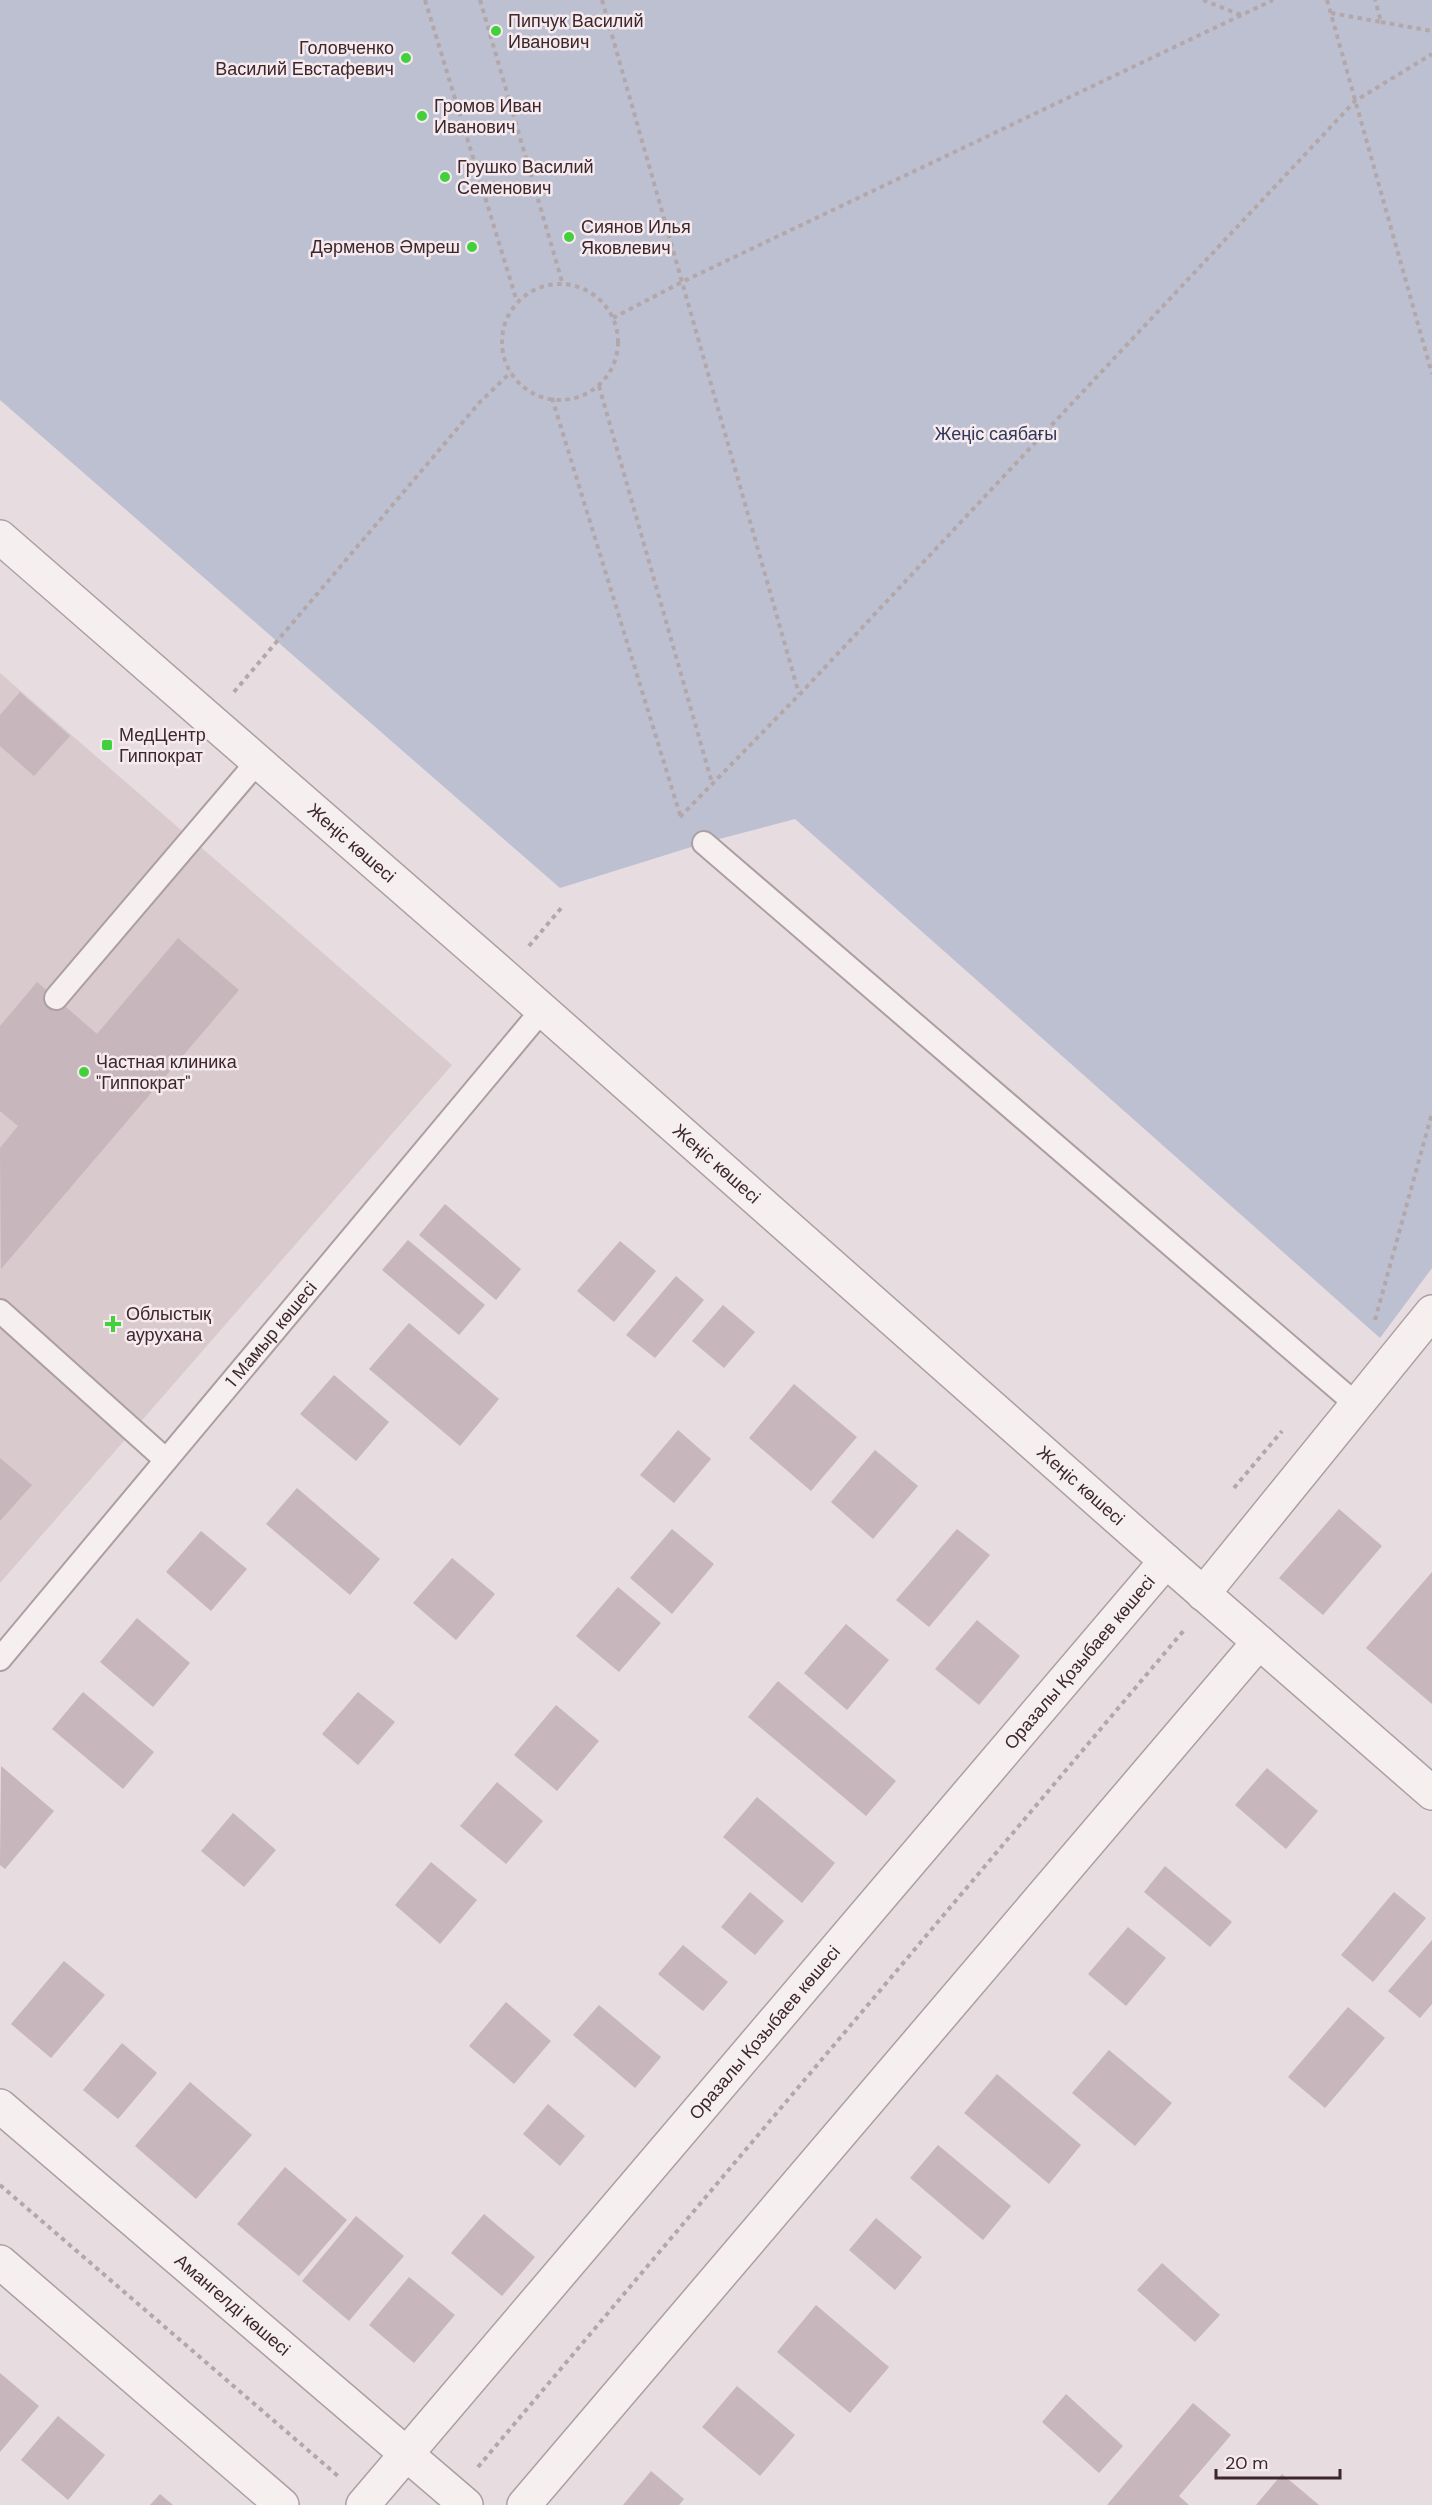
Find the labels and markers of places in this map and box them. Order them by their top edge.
place label: Пипчук Василий Иванович [508,9,643,54]
marker: Пипчук Василий Иванович [489,24,503,38]
place label: Головченко Василий Евстафевич [215,36,394,81]
marker: Головченко Василий Евстафевич [399,51,413,65]
place label: Громов Иван Иванович [434,94,542,139]
marker: Громов Иван Иванович [415,109,429,123]
place label: Грушко Василий Семенович [457,155,594,200]
marker: Грушко Василий Семенович [438,170,452,184]
place label: Сиянов Илья Яковлевич [581,215,691,260]
marker: Сиянов Илья Яковлевич [562,230,576,244]
place label: Дәрменов Әмреш [311,235,460,259]
marker: Дәрменов Әмреш [465,240,479,254]
place label: МедЦентр Гиппократ [119,723,206,768]
marker: МедЦентр Гиппократ [100,738,114,752]
place label: Частная клиника "Гиппократ" [96,1050,238,1095]
marker: Частная клиника "Гиппократ" [77,1065,91,1079]
place label: Облыстық аурухана [126,1302,211,1347]
marker: Облыстық аурухана [104,1315,122,1333]

